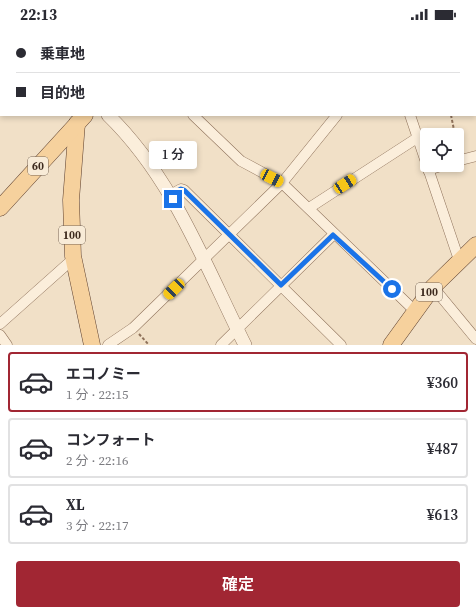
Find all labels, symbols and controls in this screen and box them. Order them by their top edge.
text: 22:13 [20,4,57,25]
text: 乗車地 [40,43,85,64]
text: 目的地 [40,82,85,103]
map controls [420,128,464,172]
button: locate [420,128,464,172]
callout: 1 分 [149,141,197,169]
text: 1 分 [162,146,184,163]
road number: 60 [28,157,48,175]
car [259,167,285,189]
car [332,172,358,196]
route end [164,190,182,208]
road number: 100 [59,226,85,244]
car [161,276,187,302]
route start [383,280,401,298]
road number: 100 [416,283,442,301]
text: エコノミー [66,363,141,384]
icon: car [18,364,54,400]
text: ¥360 [427,372,458,393]
text: 1 分 · 22:15 [66,386,128,403]
text: コンフォート [66,429,156,450]
icon: car [18,430,54,466]
text: ¥487 [427,438,458,459]
text: 2 分 · 22:16 [66,452,128,469]
text: XL [66,494,85,515]
icon: car [18,496,54,532]
text: ¥613 [427,504,458,525]
text: 3 分 · 22:17 [66,517,128,534]
button: 確定 [16,561,460,607]

